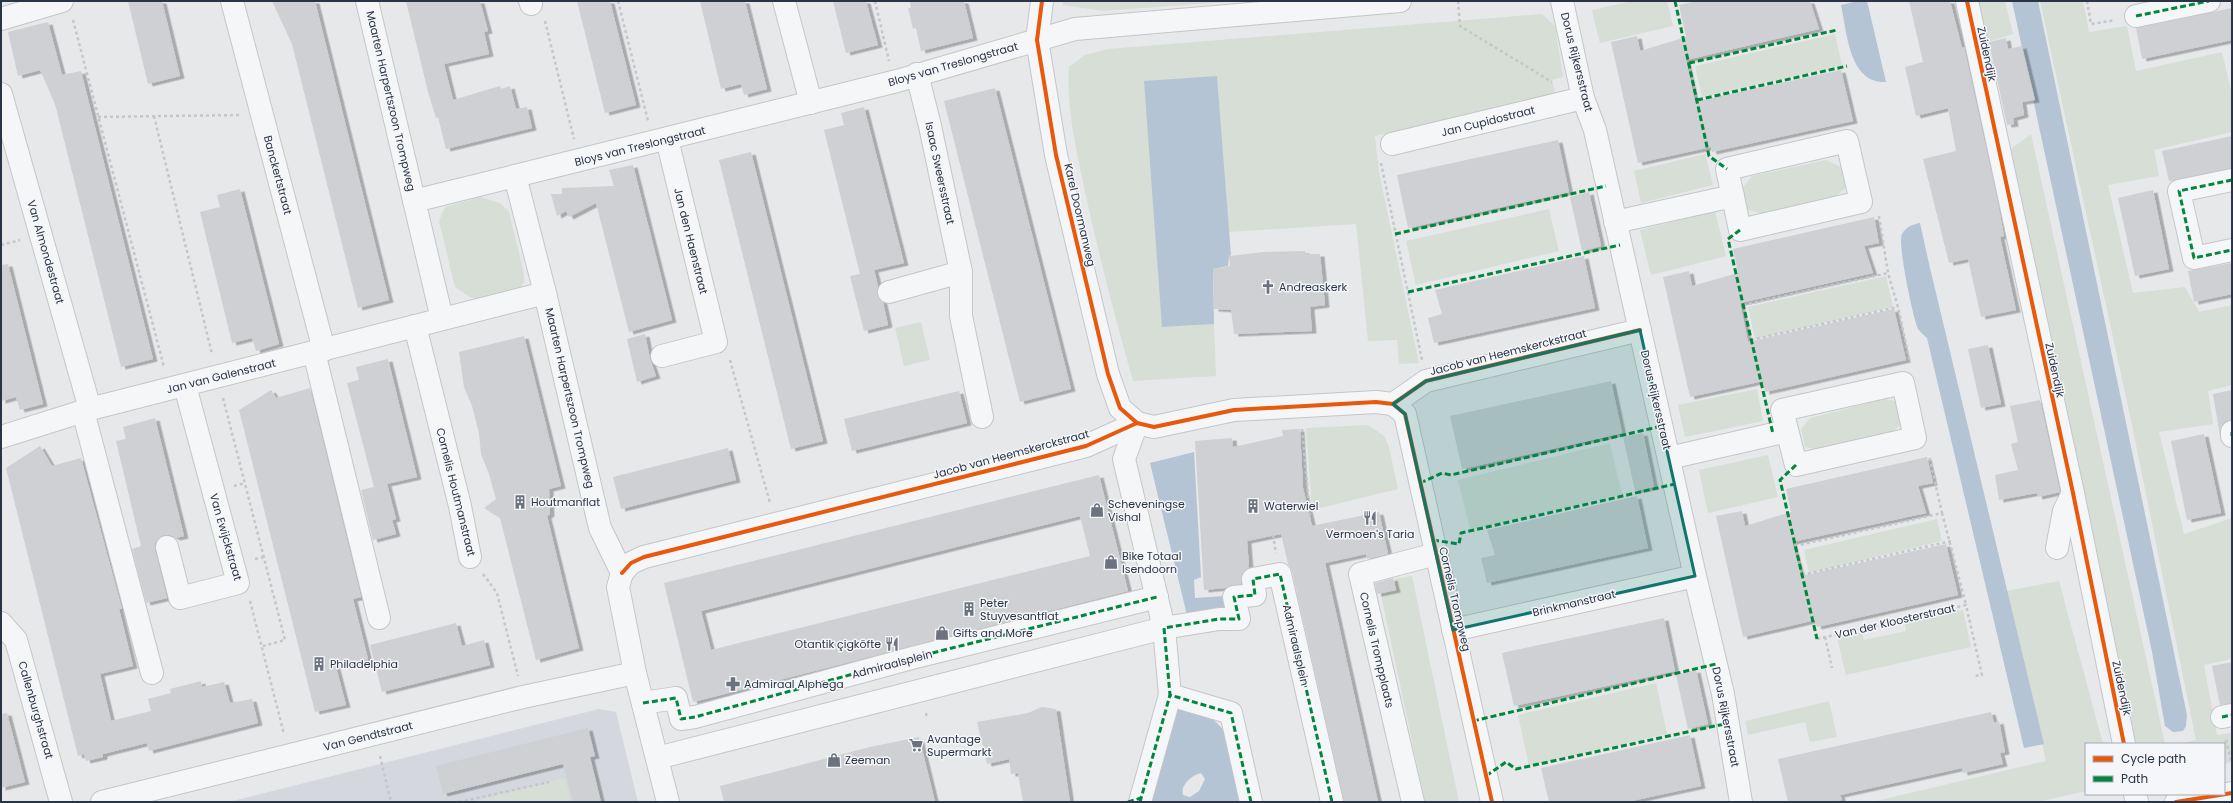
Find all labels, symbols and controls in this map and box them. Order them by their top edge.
street label: Maarten Harpertszoon Trompweg [362,9,420,193]
street label: Dorus Rijkersstraat [1557,11,1597,113]
street label: Zuidendijk [1973,25,2001,83]
street label: Bloys van Treslongstraat [886,38,1020,90]
street label: Jan Cupidostraat [1439,102,1537,140]
street label: Isaac Sweersstraat [921,120,959,226]
street label: Bloys van Treslongstraat [573,122,707,170]
street label: Banckertstraat [260,134,296,216]
street label: Karel Doormanweg [1060,162,1100,268]
street label: Jan den Haenstraat [670,186,712,296]
street label: Van Almondestraat [24,198,68,306]
church icon: Andreaskerk [1260,279,1276,295]
place label: Andreaskerk [1279,279,1348,295]
street label: Maarten Harpertszoon Trompweg [541,306,599,490]
street label: Jacob van Heemskerckstraat [1428,325,1588,379]
street label: Zuidendijk [2041,341,2069,399]
street label: Dorus Rijkersstraat [1637,349,1675,451]
street label: Jan van Galenstraat [165,355,277,397]
street label: Jacob van Heemskerckstraat [931,425,1091,483]
street label: Cornelis Houtmanstraat [432,426,480,558]
street label: Van Ewijckstraat [206,492,246,582]
building icon: Houtmanflat [512,494,528,510]
place label: Houtmanflat [531,494,600,510]
place label: Scheveningse Vishal [1108,496,1185,525]
building icon: Waterwiel [1245,498,1261,514]
place label: Waterwiel [1264,498,1318,514]
shop icon: Scheveningse Vishal [1089,502,1105,518]
restaurant icon: Vermoen's Taria [1362,510,1378,526]
place label: Vermoen's Taria [1326,526,1414,542]
street label: Cornelis Trompweg [1435,545,1475,653]
place label: Bike Totaal Isendoorn [1122,548,1181,577]
shop icon: Bike Totaal Isendoorn [1103,554,1119,570]
street label: Brinkmanstraat [1531,586,1617,620]
street label: Cornelis Trompplaats [1356,591,1398,710]
place label: Peter Stuyvesantflat [980,595,1059,624]
street label: Van der Kloosterstraat [1833,599,1957,643]
building icon: Peter Stuyvesantflat [961,601,977,617]
street label: Admiraalsplein [1279,603,1313,687]
shop icon: Gifts and More [934,625,950,641]
place label: Gifts and More [953,625,1033,641]
place label: Otantik çigköfte [795,636,881,652]
restaurant icon: Otantik çigköfte [884,636,900,652]
street label: Admiraalsplein [850,646,934,682]
building icon: Philadelphia [311,656,327,672]
place label: Philadelphia [330,656,398,672]
street label: Callenburghstraat [14,659,58,761]
street label: Zuidendijk [2108,659,2136,717]
street label: Dorus Rijkersstraat [1708,665,1744,769]
pharmacy icon: Admiraal Alphega [725,676,741,692]
place label: Admiraal Alphega [744,676,844,692]
street label: Van Gendtstraat [322,717,414,755]
place label: Avantage Supermarkt [927,731,991,760]
supermarket icon: Avantage Supermarkt [908,737,924,753]
legend [2085,743,2225,795]
text: Cycle path [2121,750,2186,767]
shop icon: Zeeman [826,752,842,768]
place label: Zeeman [845,752,890,768]
text: Path [2121,770,2148,787]

